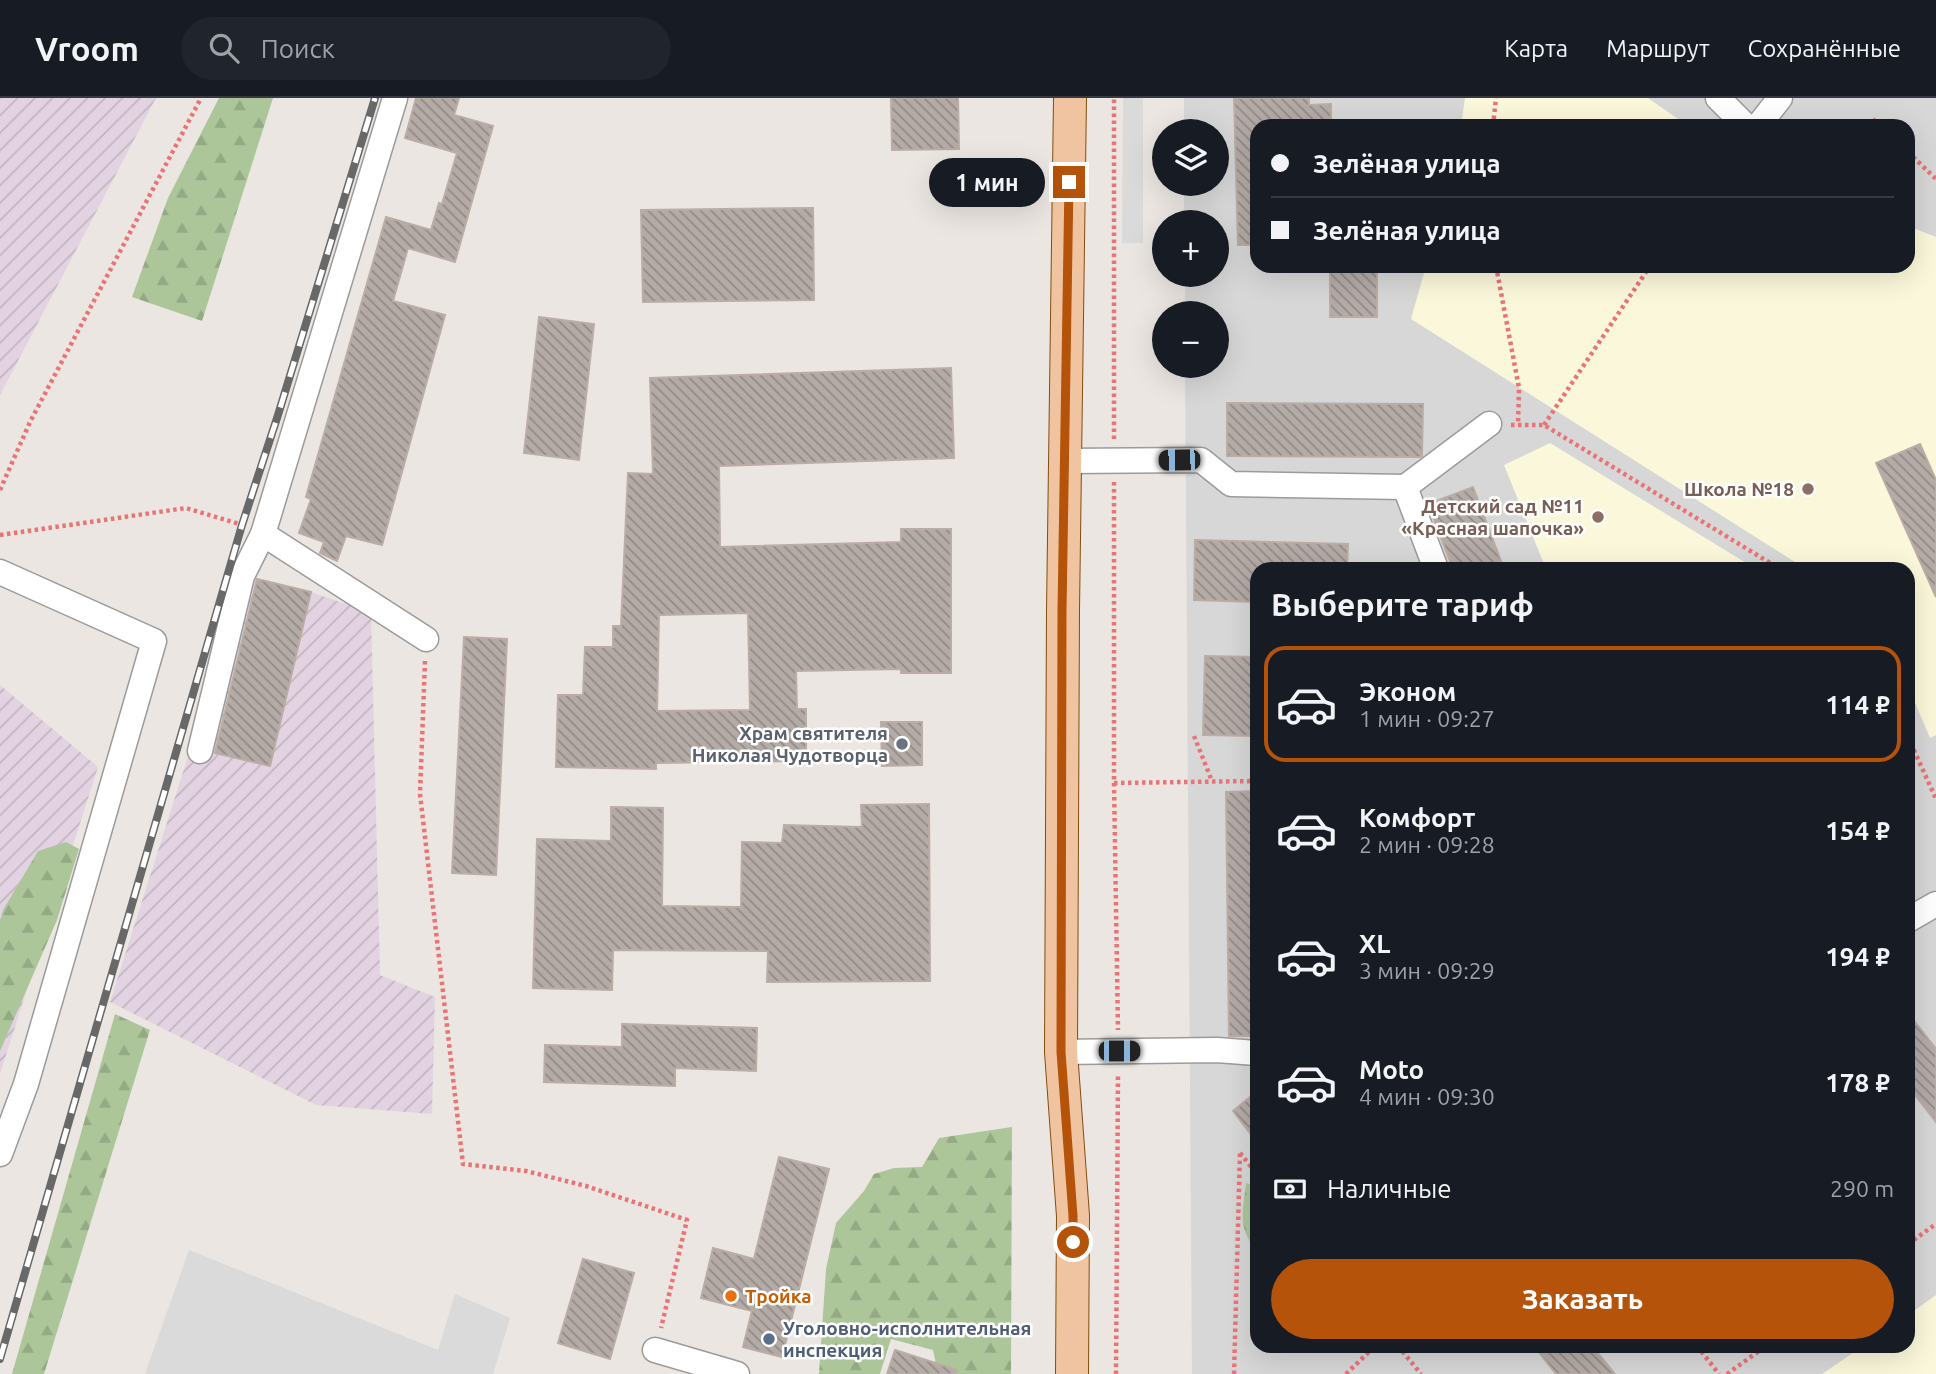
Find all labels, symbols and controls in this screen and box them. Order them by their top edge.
search box [181,17,671,80]
icon: search [205,29,243,67]
text: Vroom [35,30,139,67]
text: Поиск [261,34,335,63]
text: Карта [1504,35,1568,62]
text: Маршрут [1606,35,1710,62]
text: Сохранённые [1748,35,1901,62]
map controls [1152,119,1229,378]
button: layers [1152,119,1229,196]
text: Зелёная улица [1313,149,1501,178]
callout: 1 мин [929,158,1044,206]
route end [1053,166,1085,198]
text: 1 мин [955,170,1019,195]
button: + [1152,210,1229,287]
text: Зелёная улица [1313,216,1501,245]
button: − [1152,301,1229,378]
car [1158,449,1201,471]
place label: Школа №18 [1684,478,1794,500]
marker: Школа №18 [1800,481,1816,497]
place label: Детский сад №11 «Красная шапочка» [1401,495,1584,539]
marker: Детский сад №11 «Красная шапочка» [1590,509,1606,525]
text: Выберите тариф [1271,586,1534,622]
icon: car [1275,673,1338,736]
text: Эконом [1359,677,1456,706]
text: 114 ₽ [1825,690,1890,719]
text: 1 мин · 09:27 [1359,706,1495,731]
place label: Храм святителя Николая Чудотворца [692,722,888,766]
marker: Храм святителя Николая Чудотворца [894,736,910,752]
icon: car [1275,799,1338,862]
text: Комфорт [1359,803,1475,832]
text: 154 ₽ [1825,816,1890,845]
text: 2 мин · 09:28 [1359,832,1495,857]
icon: car [1275,925,1338,988]
text: XL [1359,929,1390,958]
text: 194 ₽ [1825,942,1890,971]
text: 3 мин · 09:29 [1359,958,1495,983]
car [1099,1041,1141,1062]
icon: car [1275,1051,1338,1114]
text: Moto [1359,1055,1424,1084]
text: 178 ₽ [1825,1068,1890,1097]
text: 4 мин · 09:30 [1359,1084,1495,1109]
icon: cash [1271,1170,1309,1208]
text: Наличные [1327,1174,1452,1203]
text: 290 m [1830,1176,1894,1201]
route start [1057,1226,1089,1258]
button: Заказать [1271,1259,1894,1339]
place label: Тройка [745,1285,812,1307]
marker: Тройка [723,1288,739,1304]
place label: Уголовно-исполнительная инспекция [783,1317,1032,1361]
marker: Уголовно-исполнительная инспекция [761,1331,777,1347]

